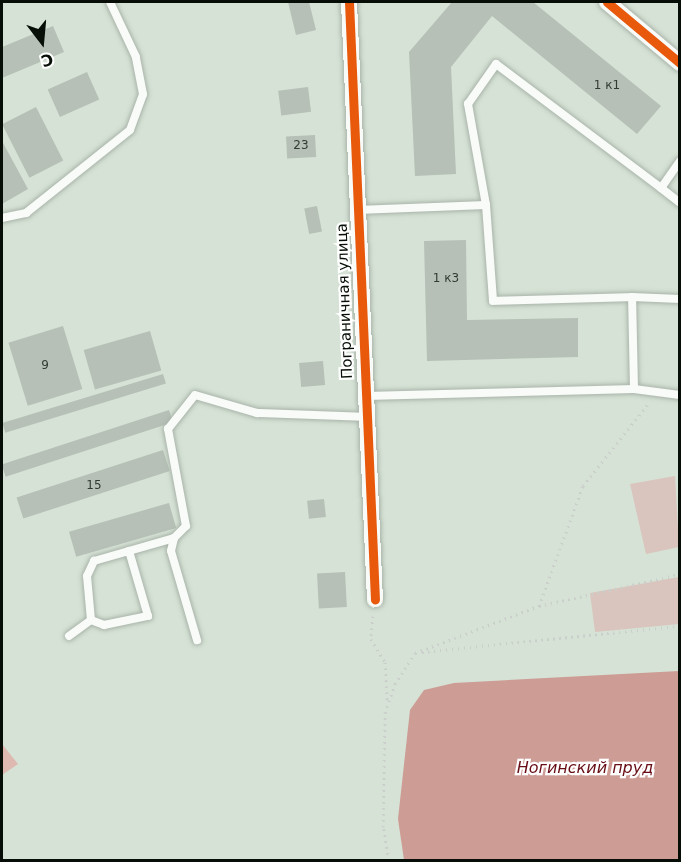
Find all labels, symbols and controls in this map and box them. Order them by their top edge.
north arrow [12,12,72,72]
text: С [39,49,55,71]
house number: 1 к1 [594,79,620,93]
house number: 23 [293,139,309,153]
street label: Пограничная улица [333,223,357,379]
house number: 1 к3 [433,272,459,286]
house number: 9 [41,359,49,373]
house number: 15 [86,479,102,493]
water label: Ногинский пруд [517,758,653,778]

